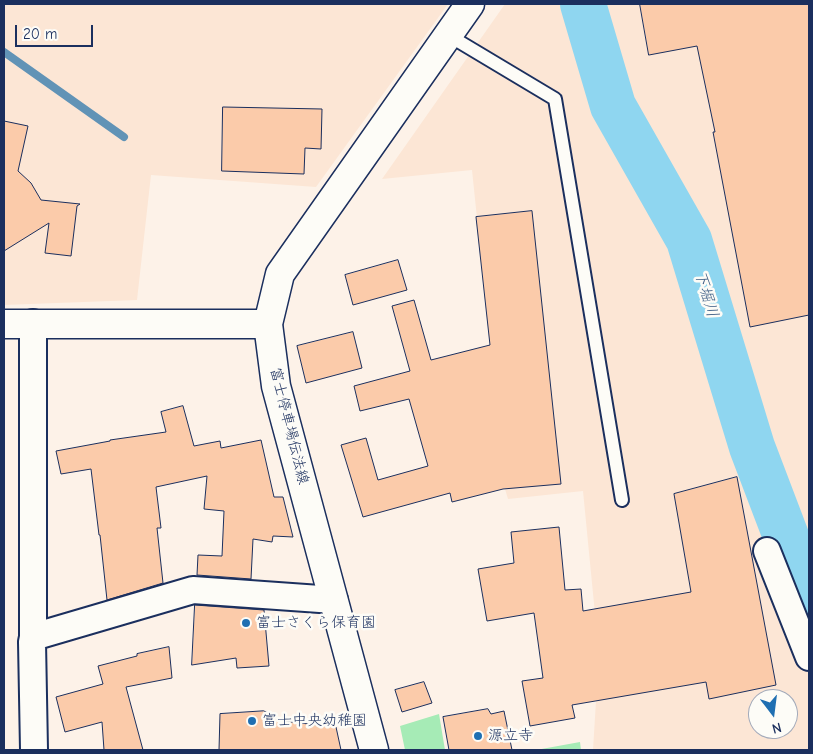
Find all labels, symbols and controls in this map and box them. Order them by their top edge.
scale bar [18,15,95,47]
text: 20 m [23,25,57,43]
water label: 下堀川 [690,268,722,320]
street label: 富士停車場伝法線 [266,366,312,486]
place label: 富士さくら保育園 [256,614,376,632]
marker: 富士さくら保育園 [240,617,252,629]
north arrow [748,689,798,739]
place label: 富士中央幼稚園 [262,712,367,730]
marker: 富士中央幼稚園 [246,715,258,727]
text: N [770,719,783,737]
place label: 源立寺 [488,727,533,745]
marker: 源立寺 [472,730,484,742]

